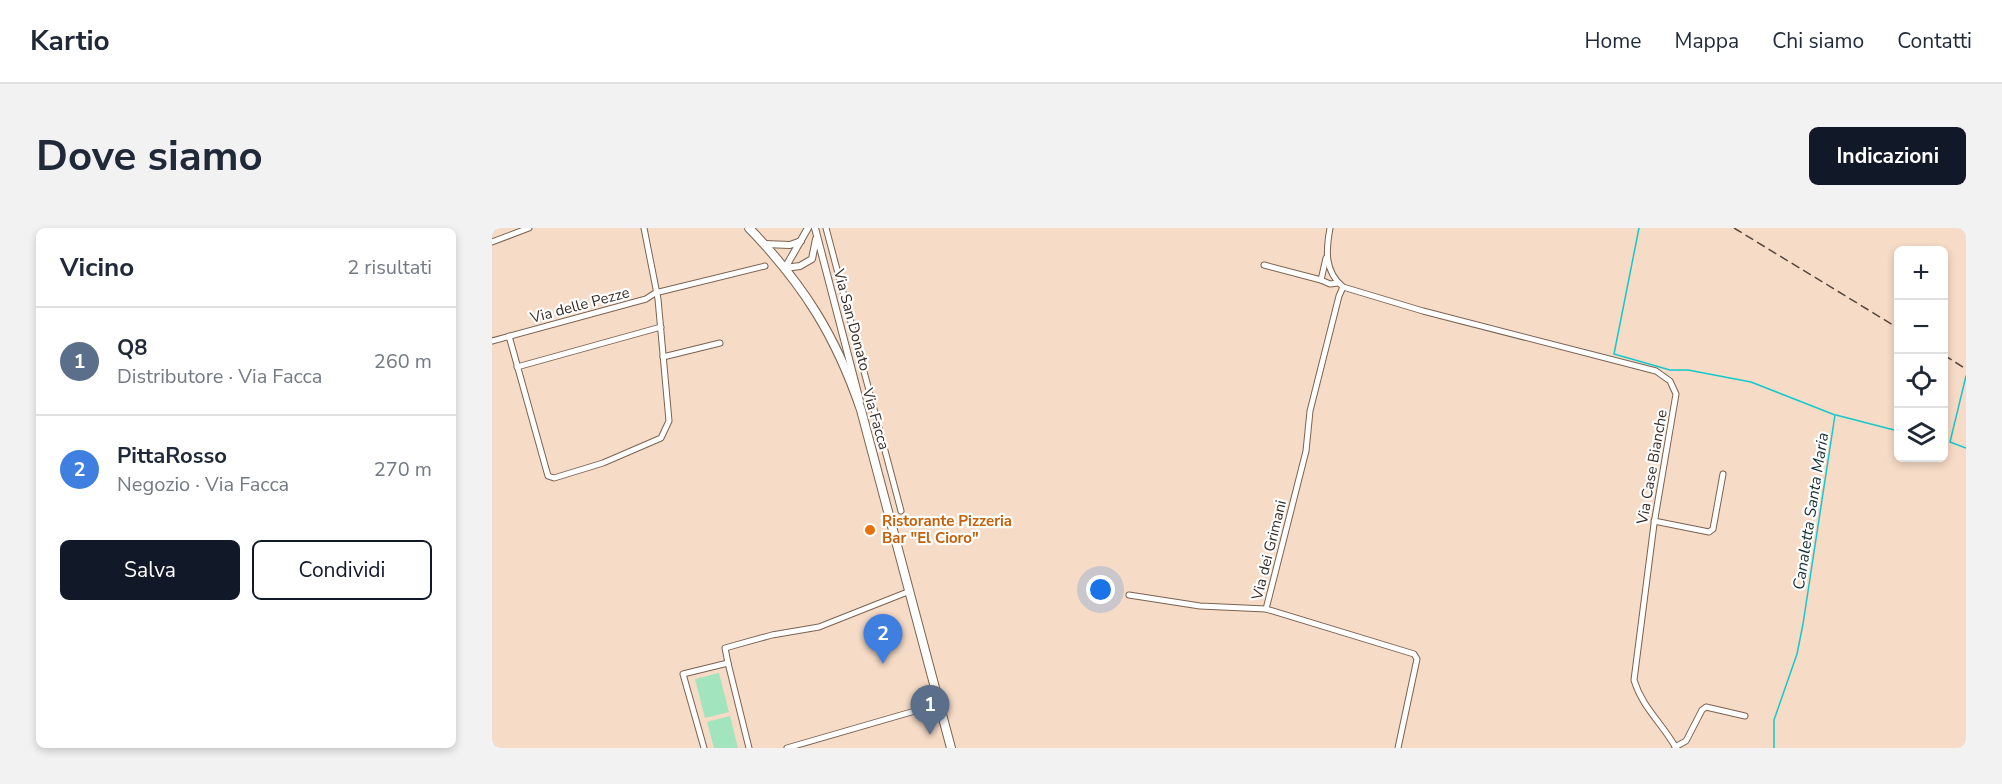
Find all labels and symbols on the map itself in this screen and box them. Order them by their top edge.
street label: Via San Donato [829,266,875,373]
street label: Via delle Pezze [527,282,632,328]
street label: Via Facca [857,385,894,452]
street label: Via Case Bianche [1632,408,1672,527]
water label: Canaletta Santa Maria [1788,431,1834,591]
street label: Via dei Grimani [1247,498,1291,603]
place label: Ristorante Pizzeria Bar "El Cioro" [882,511,1012,548]
marker: Ristorante Pizzeria Bar "El Cioro" [863,523,877,537]
your location [1086,575,1115,604]
pin: 2 [864,614,902,664]
pin: 1 [910,686,950,735]

